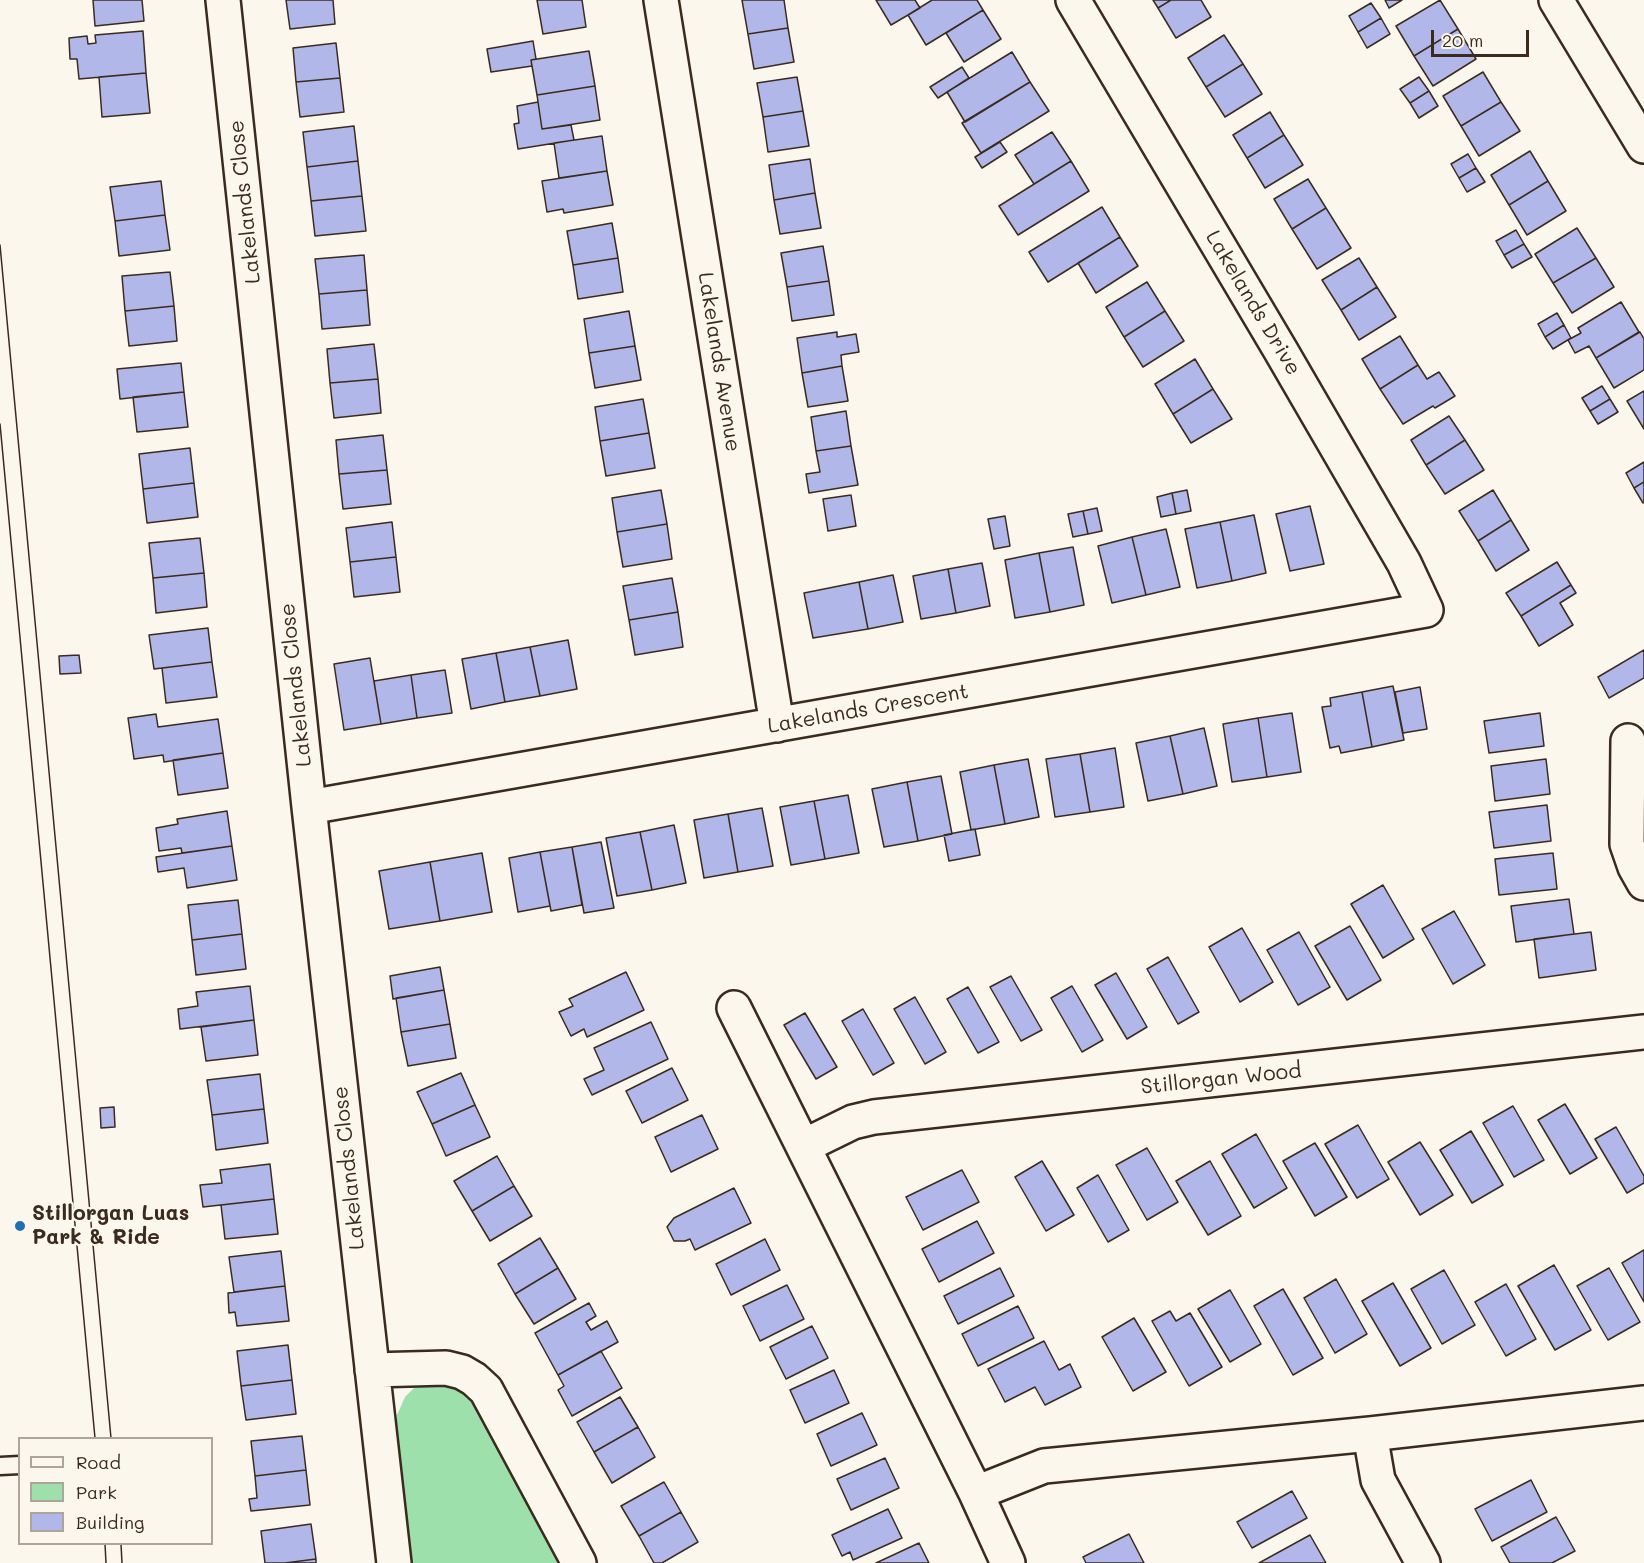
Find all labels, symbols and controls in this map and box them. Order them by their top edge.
scale bar [1434,18,1532,56]
text: 20 m [1442,28,1483,52]
street label: Lakelands Close [224,119,266,285]
street label: Lakelands Drive [1200,226,1306,380]
street label: Lakelands Avenue [692,271,746,453]
street label: Lakelands Close [275,602,317,768]
street label: Lakelands Crescent [766,679,970,739]
street label: Stillorgan Wood [1139,1058,1303,1100]
street label: Lakelands Close [328,1085,370,1251]
place label: Stillorgan Luas Park & Ride [32,1201,189,1251]
marker: Stillorgan Luas Park & Ride [13,1219,27,1233]
legend [18,1437,213,1545]
text: Road [76,1450,121,1474]
text: Park [76,1480,117,1504]
text: Building [76,1510,144,1534]

